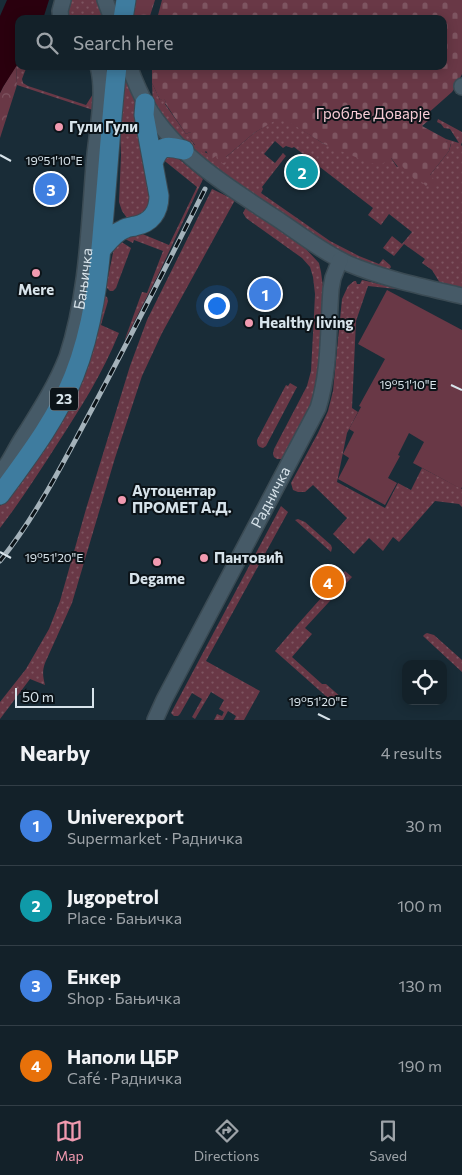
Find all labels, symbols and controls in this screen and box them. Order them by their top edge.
search box [15,15,447,70]
icon: search [33,29,61,57]
text: Search here [73,31,173,54]
park label: Гробље Доварје [316,104,430,122]
place label: Гули Гули [69,117,138,135]
marker: Гули Гули [53,121,65,133]
text: 19°51'10"E [25,153,83,167]
pin: 2 [286,153,318,191]
pin: 3 [35,170,67,208]
street label: Бањичка [69,247,96,311]
marker: Mere [30,267,42,279]
pin: 1 [249,275,281,313]
place label: Mere [18,280,54,298]
your location [204,293,230,319]
place label: Healthy living [259,313,354,331]
marker: Healthy living [243,317,255,329]
text: 19°51'10"E [379,377,437,391]
road number: 23 [50,388,78,410]
street label: Радничка [246,463,294,531]
place label: Аутоцентар ПРОМЕТ А.Д. [132,481,232,516]
marker: Аутоцентар ПРОМЕТ А.Д. [116,494,128,506]
place label: Пантовић [214,548,283,566]
text: 19°51'20"E [25,550,83,564]
marker: Пантовић [198,552,210,564]
marker: Degame [151,556,163,568]
pin: 4 [312,563,344,601]
place label: Degame [129,569,185,587]
map controls [402,660,447,705]
button: locate [402,660,447,705]
scale bar [15,685,94,708]
text: 50 m [22,688,54,705]
text: 19°51'20"E [289,694,347,708]
text: Nearby [20,740,90,765]
text: 4 results [381,743,442,762]
text: Univerexport [67,805,184,828]
text: 1 [32,816,40,835]
text: 30 m [405,816,442,835]
text: Supermarket · Радничка [67,828,243,847]
text: Jugopetrol [67,885,159,908]
text: 2 [31,896,41,915]
text: 100 m [397,896,442,915]
text: Place · Бањичка [67,908,182,927]
text: Енкер [67,965,121,988]
text: 3 [31,976,41,995]
text: 130 m [399,976,442,995]
text: Shop · Бањичка [67,988,181,1007]
text: Наполи ЦБР [67,1045,179,1068]
text: 4 [31,1056,41,1075]
text: 190 m [398,1056,442,1075]
text: Café · Радничка [67,1068,182,1087]
tab: Map [55,1117,84,1164]
tab: Directions [194,1117,259,1164]
tab: Saved [369,1117,407,1164]

